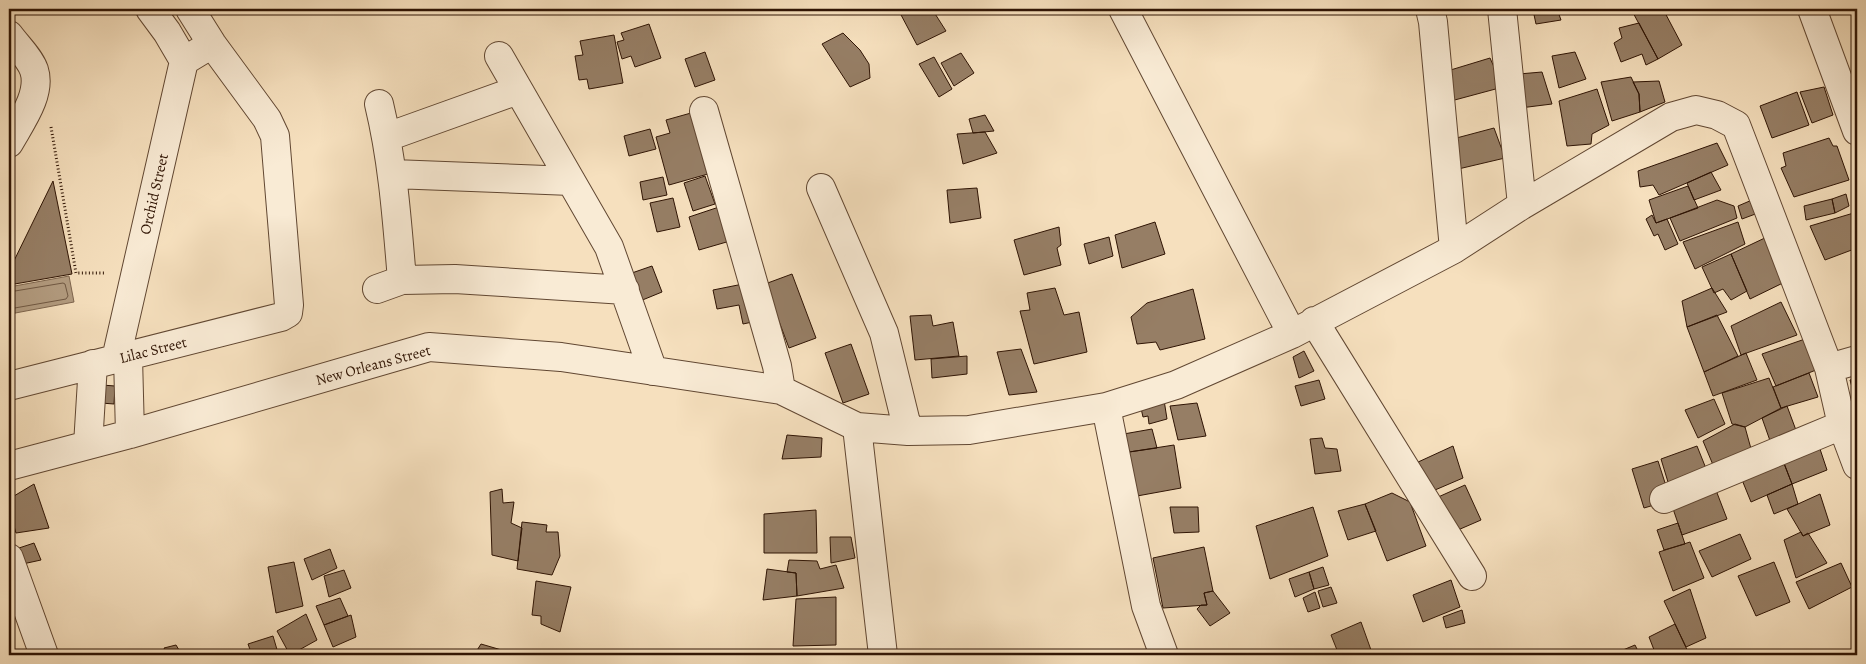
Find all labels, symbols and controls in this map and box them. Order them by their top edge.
street label: Orchid Street [135,152,173,236]
street label: Lilac Street [117,332,189,368]
street label: New Orleans Street [313,340,433,390]

